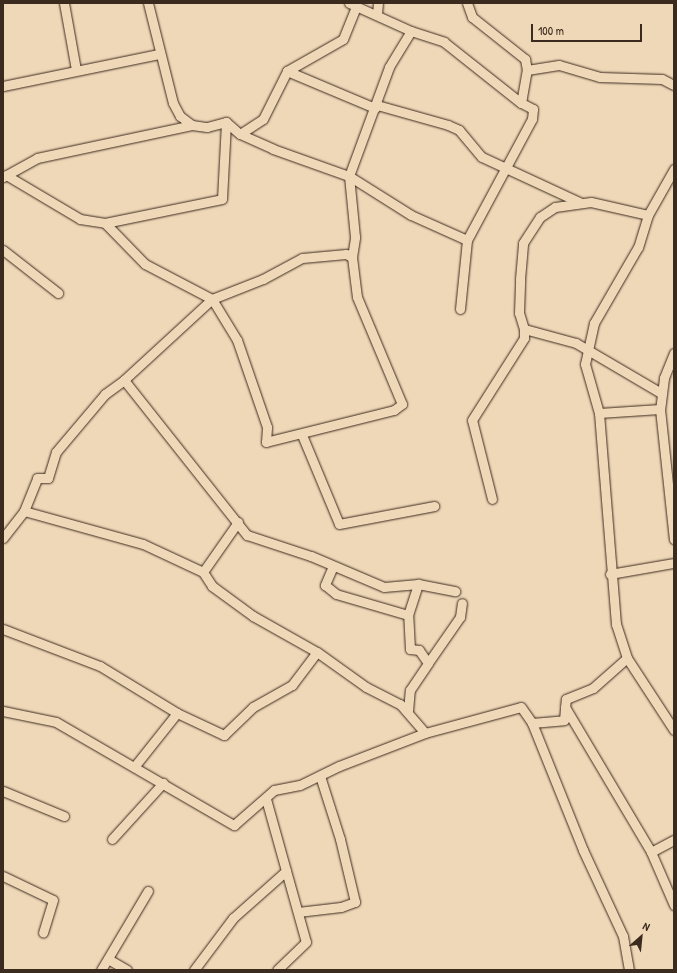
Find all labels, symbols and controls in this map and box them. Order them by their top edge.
scale bar [533,16,644,42]
text: 100 m [538,22,564,39]
north arrow [621,917,661,957]
text: N [641,919,652,934]

